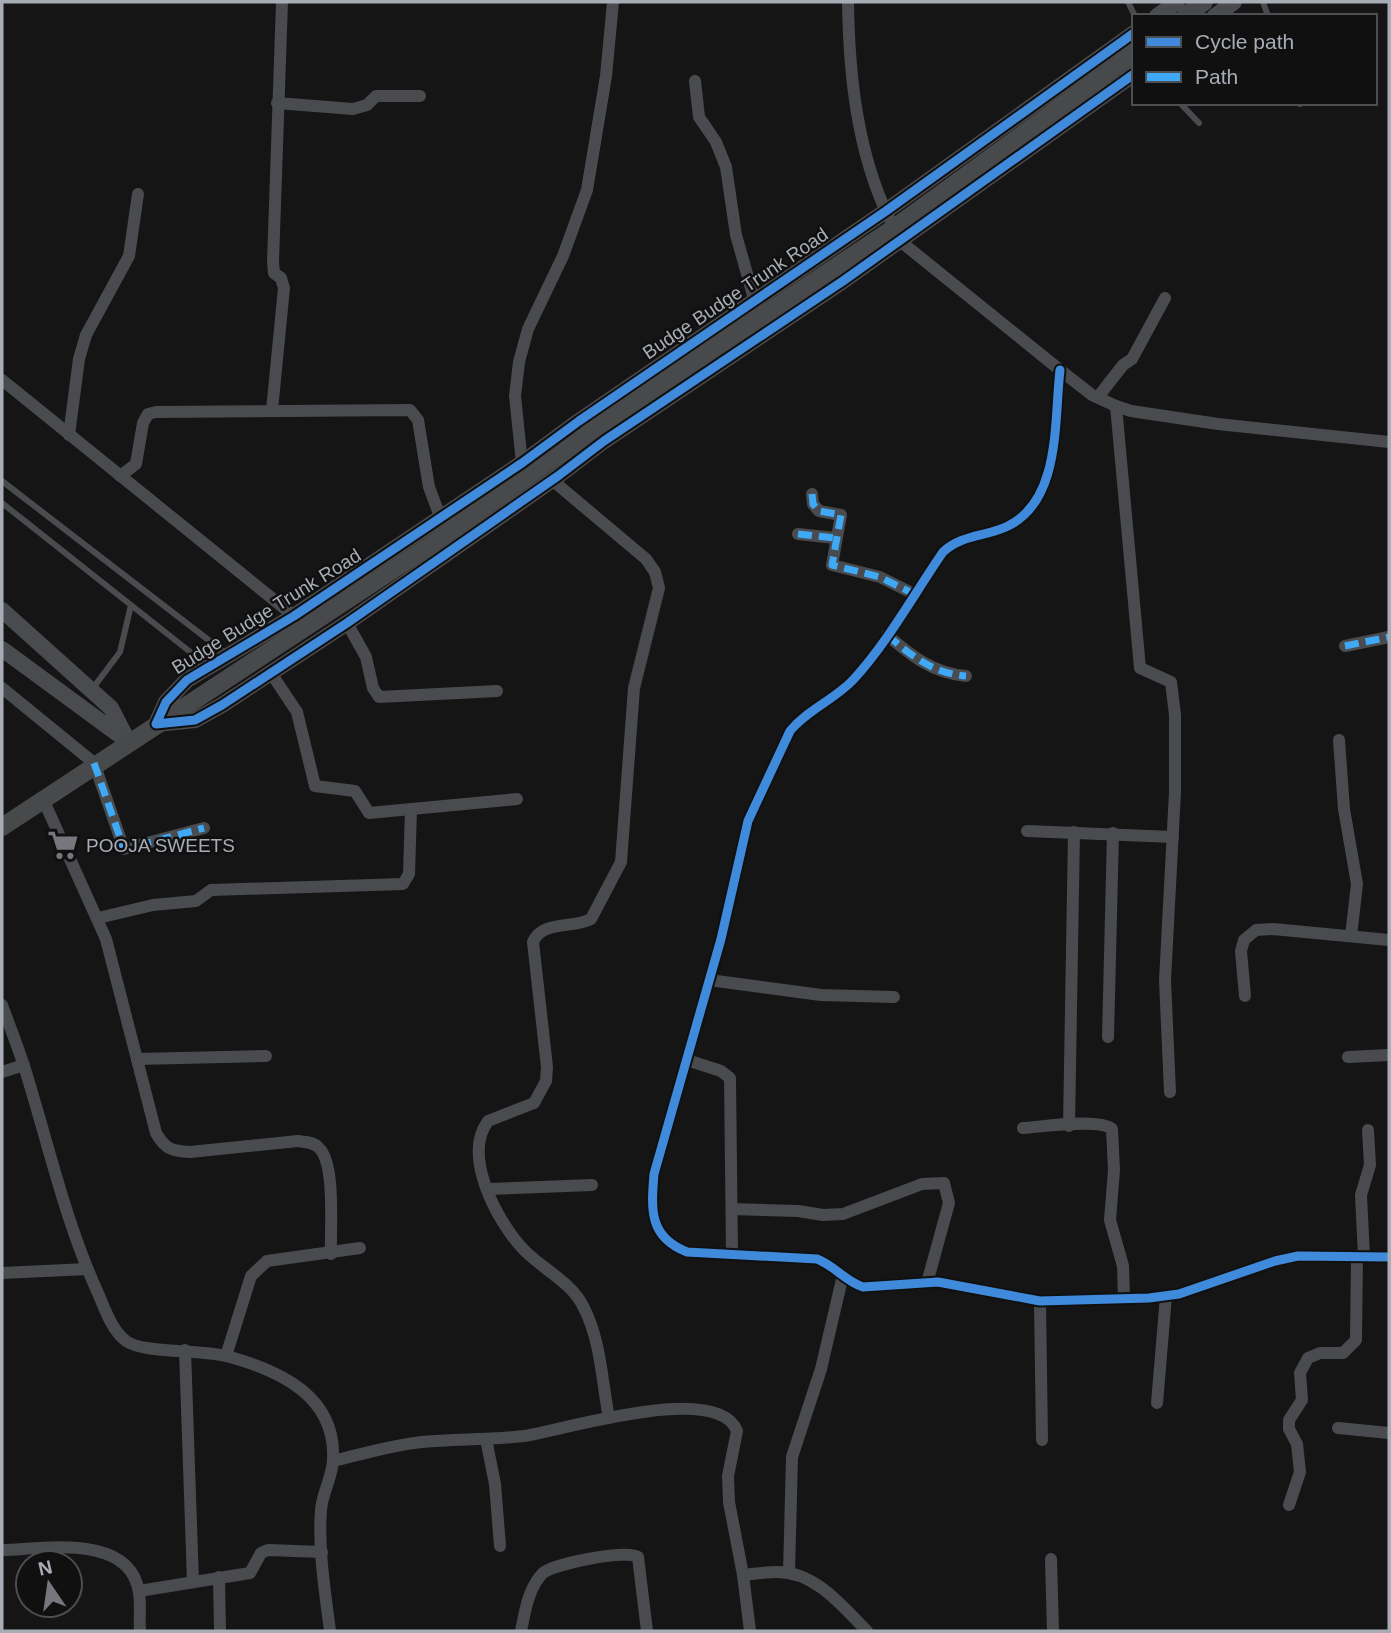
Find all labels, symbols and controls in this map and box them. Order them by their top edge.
legend [1132,14,1377,105]
text: Cycle path [1195,30,1294,53]
text: Path [1195,65,1238,88]
street label: Budge Budge Trunk Road [639,224,832,363]
street label: Budge Budge Trunk Road [168,545,365,678]
supermarket icon: POOJA SWEETS [46,828,80,862]
place label: POOJA SWEETS [86,835,235,856]
north arrow [14,1549,84,1619]
text: N [36,1556,54,1580]

